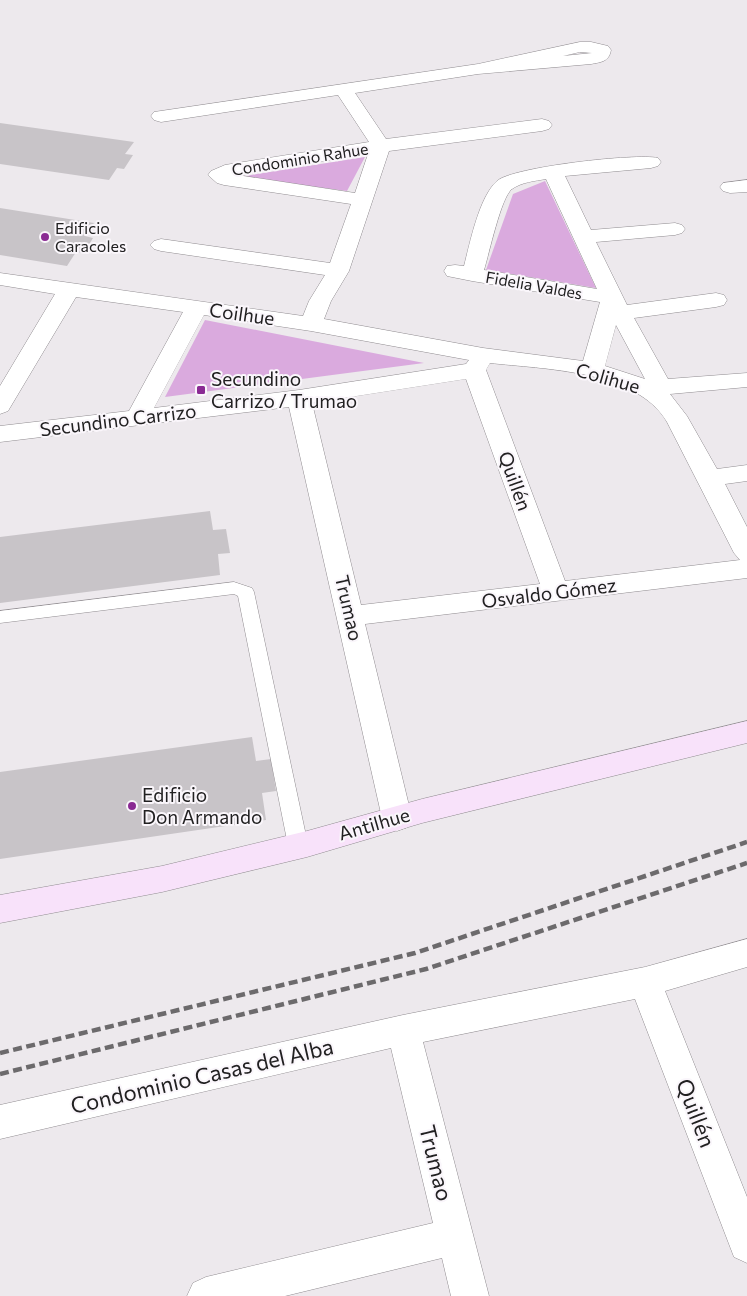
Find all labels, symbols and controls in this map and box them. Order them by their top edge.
street label: Condominio Rahue [230,138,370,179]
place label: Edificio Caracoles [55,218,126,255]
marker: Edificio Caracoles [39,231,51,243]
street label: Fidelia Valdes [484,267,584,302]
street label: Coilhue [208,298,276,329]
street label: Colihue [573,357,643,398]
place label: Secundino Carrizo / Trumao [211,367,357,412]
marker: Secundino Carrizo / Trumao [195,384,207,396]
street label: Secundino Carrizo [38,398,198,441]
street label: Quillén [494,448,537,514]
street label: Trumao [331,573,368,643]
street label: Osvaldo Gómez [480,573,618,612]
place label: Edificio Don Armando [142,783,262,828]
marker: Edificio Don Armando [126,800,138,812]
street label: Antilhue [336,802,412,845]
street label: Condominio Casas del Alba [68,1032,336,1119]
street label: Quillén [671,1075,722,1151]
street label: Trumao [414,1122,459,1204]

